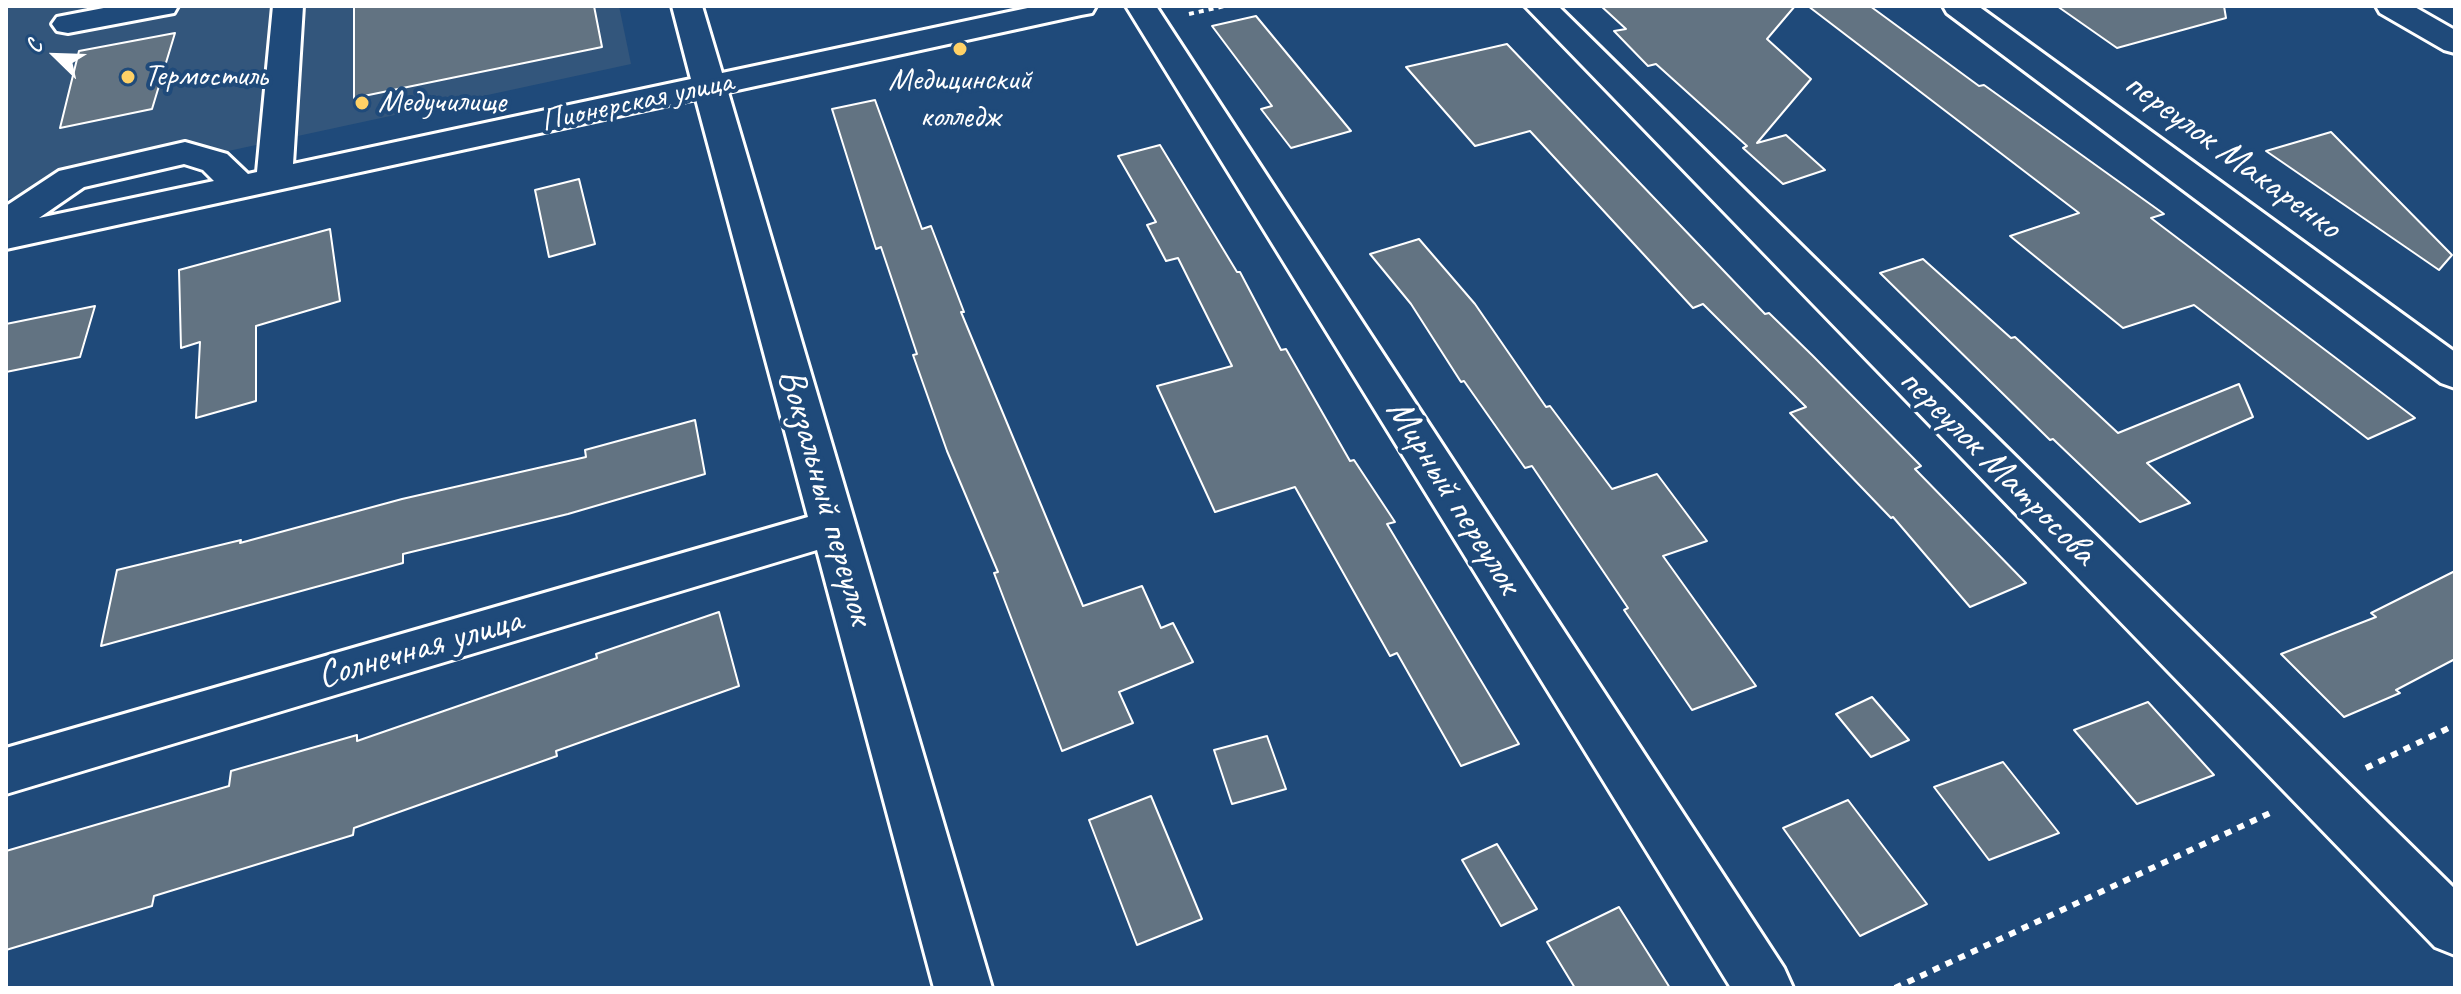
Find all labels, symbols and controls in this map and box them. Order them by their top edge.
north arrow [16,16,96,96]
text: С [19,36,49,57]
marker: Медицинский колледж [951,40,969,58]
place label: Термостиль [144,58,267,96]
place label: Медицинский колледж [888,62,1032,137]
street label: переулок Макаренко [2114,62,2350,250]
street label: Пионерская улица [538,63,736,141]
marker: Термостиль [119,68,137,86]
place label: Медучилище [378,84,506,122]
marker: Медучилище [353,94,371,112]
street label: переулок Матросова [1888,358,2106,576]
street label: Вокзальный переулок [767,364,883,630]
street label: Мирный переулок [1375,391,1531,603]
street label: Солнечная улица [312,598,528,700]

